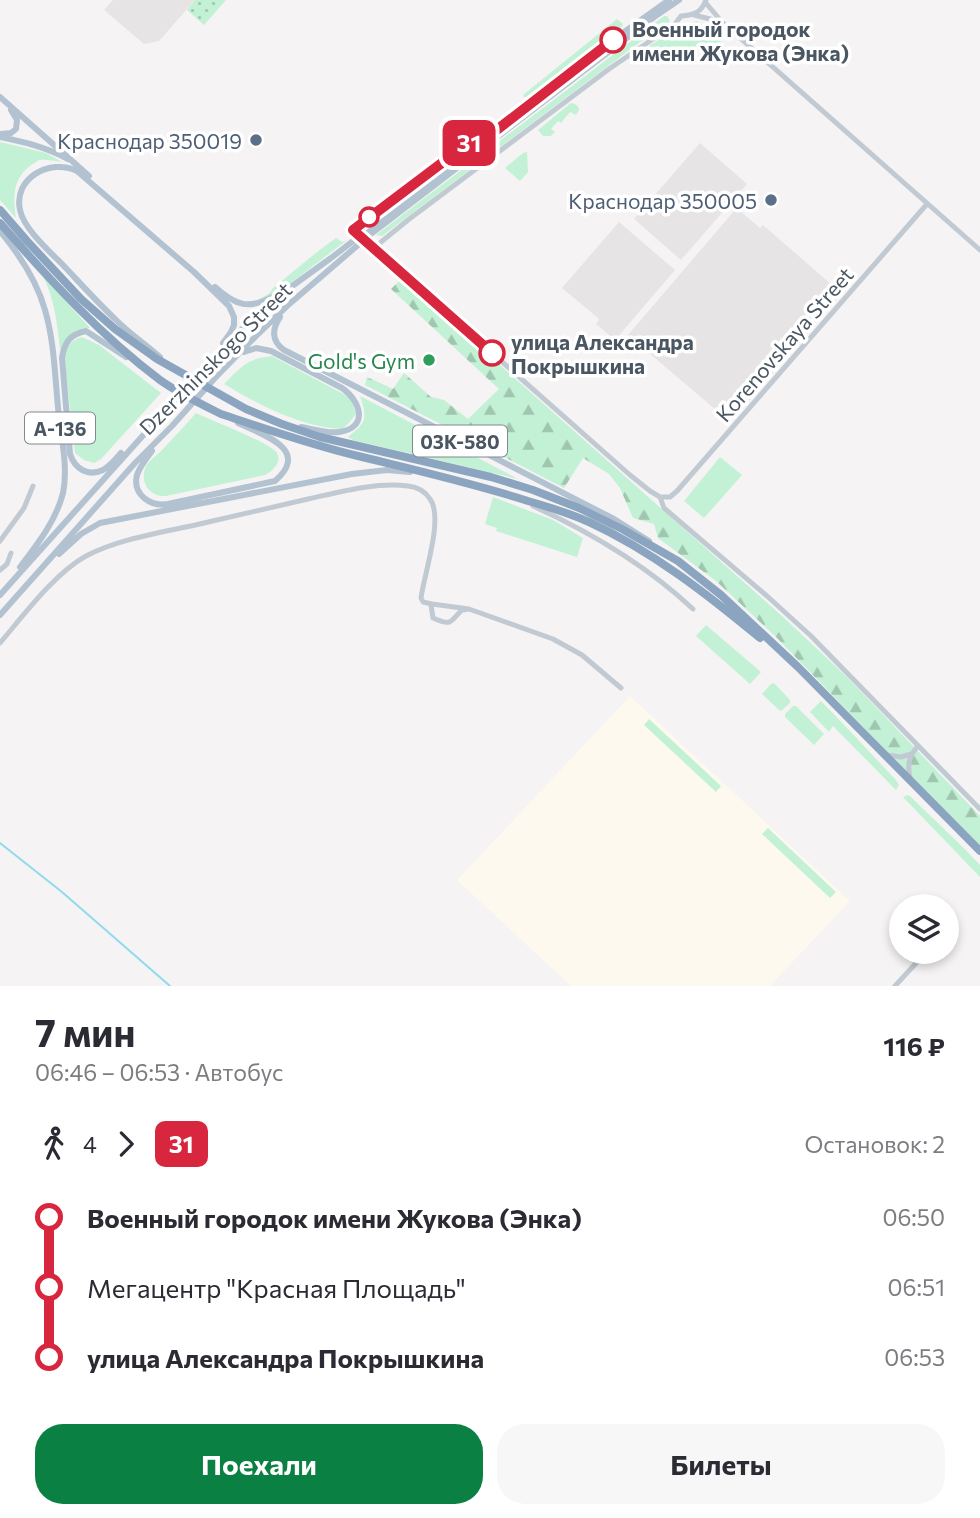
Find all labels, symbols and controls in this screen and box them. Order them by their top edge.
place label: Военный городок имени Жукова (Энка) [632,16,849,65]
marker: Военный городок имени Жукова (Энка) [600,27,626,53]
line badge: 31 [438,120,500,166]
place label: Краснодар 350019 [57,128,242,153]
text: 31 [457,128,481,157]
marker: Краснодар 350019 [248,132,264,148]
place label: Краснодар 350005 [568,188,757,213]
marker: Краснодар 350005 [763,192,779,208]
unlabelled marker [359,207,379,227]
street label: Korenovskaya Street [710,262,858,426]
street label: Dzerzhinskogo Street [134,277,296,439]
place label: улица Александра Покрышкина [511,329,694,378]
marker: улица Александра Покрышкина [479,340,505,366]
place label: Gold's Gym [308,348,415,373]
marker: Gold's Gym [421,352,437,368]
road number: А-136 [25,412,95,444]
road number: 03К-580 [413,426,507,456]
map controls [889,894,959,964]
button: layers [889,894,959,964]
text: 7 мин [35,1008,135,1055]
text: 116 ₽ [883,1030,945,1061]
text: 06:46 – 06:53 · Автобус [35,1058,283,1086]
icon: walk [35,1125,73,1163]
icon: forward [107,1125,145,1163]
text: 31 [169,1129,194,1158]
text: 4 [83,1130,97,1158]
text: Остановок: 2 [804,1130,945,1158]
text: Военный городок имени Жукова (Энка) [87,1202,582,1233]
text: 06:50 [882,1203,945,1231]
text: Мегацентр "Красная Площадь" [87,1272,466,1303]
text: 06:51 [888,1273,945,1301]
text: улица Александра Покрышкина [87,1342,484,1373]
text: 06:53 [884,1343,945,1371]
button: Поехали [35,1424,483,1504]
button: Билеты [497,1424,945,1504]

